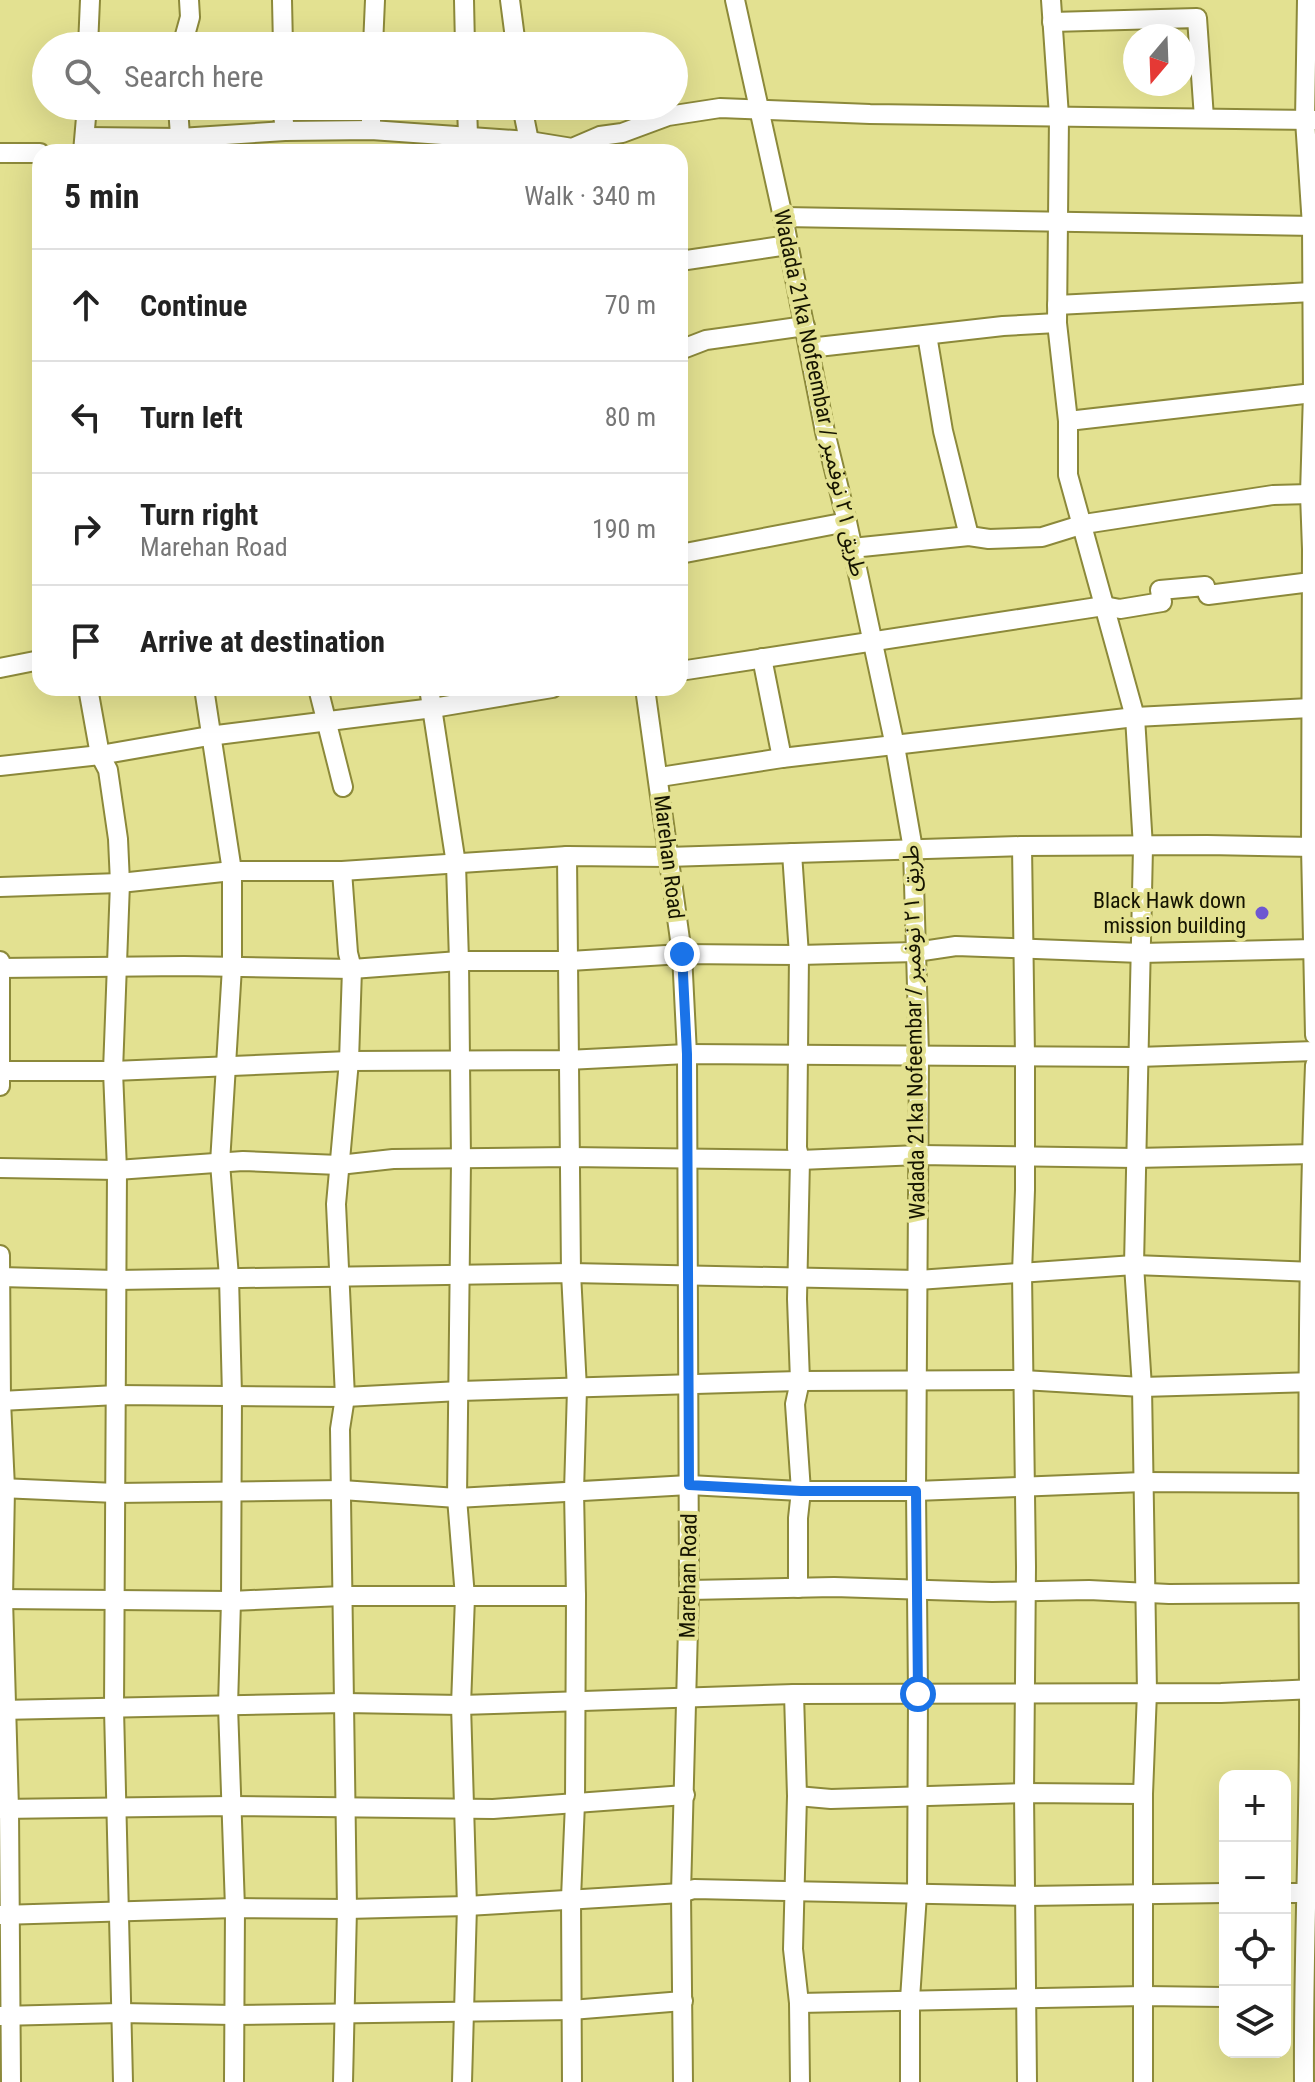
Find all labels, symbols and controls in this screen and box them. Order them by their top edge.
north arrow [1123,24,1195,96]
search box [32,32,688,120]
icon: search [60,54,104,98]
text: Search here [124,59,264,94]
text: 5 min [64,176,140,216]
text: Walk · 340 m [524,181,656,211]
street label: Wadada 21ka Nofeembar / طريق ٢١ نوفمبر [768,207,871,579]
icon: ahead [64,283,108,327]
text: Continue [140,288,247,323]
text: 70 m [605,290,656,320]
icon: left [64,395,108,439]
text: Turn left [140,400,243,435]
text: 80 m [605,402,656,432]
text: Turn right [140,497,258,532]
icon: right [64,507,108,551]
text: 190 m [592,514,656,544]
text: Marehan Road [140,532,288,562]
icon: arrive [64,619,108,663]
text: Arrive at destination [140,624,385,659]
street label: Marehan Road [649,793,689,921]
street label: Wadada 21ka Nofeembar / طريق ٢١ نوفمبر [898,844,931,1220]
place label: Black Hawk down mission building [1093,888,1246,938]
marker: Black Hawk down mission building [1253,904,1271,922]
route end [664,936,700,972]
street label: Marehan Road [674,1513,702,1639]
route start [900,1676,936,1712]
map controls [1219,1770,1291,2058]
button: + [1219,1770,1291,1842]
button: − [1219,1842,1291,1914]
button: locate [1219,1914,1291,1986]
button: layers [1219,1986,1291,2058]

